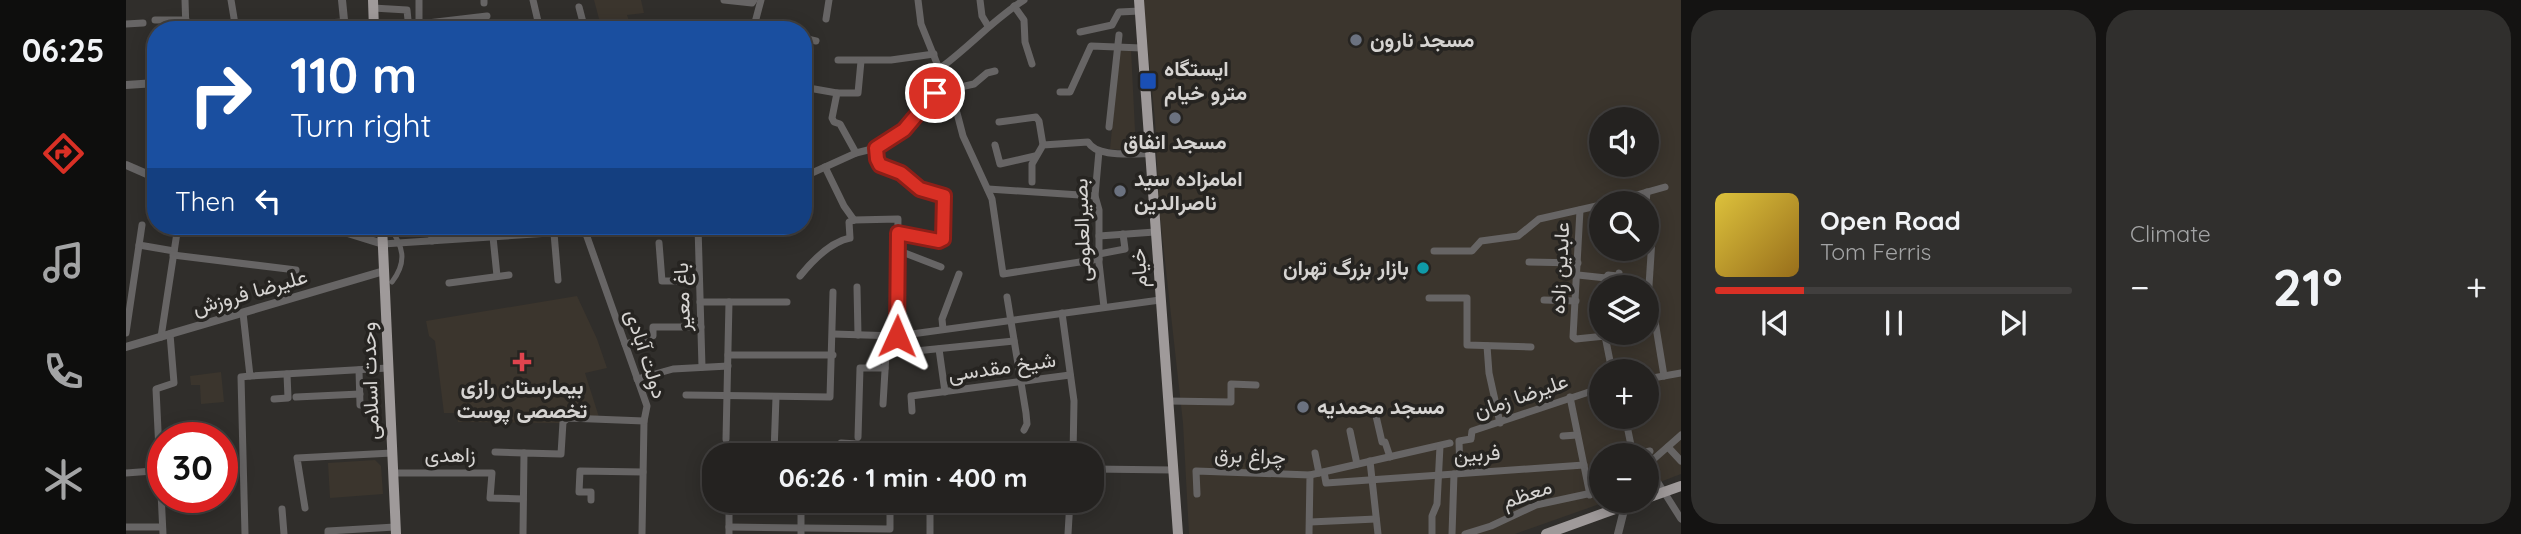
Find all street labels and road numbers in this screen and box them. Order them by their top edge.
street label: بصیرالعلومی [1066,178,1097,282]
street label: عابدین زاده [1544,221,1575,315]
street label: خیام [1124,247,1154,289]
street label: علیرضا فروزش [189,262,310,321]
street label: باغ معیر [667,262,697,333]
street label: دولت آبادی [619,306,674,402]
street label: وحدت اسلامی [354,322,385,440]
street label: شیخ مقدسی [946,346,1058,388]
street label: علیرضا زمان [1470,367,1571,424]
street label: فربین [1453,438,1501,469]
street label: زاهدی [424,441,476,468]
street label: چراغ برق [1214,441,1286,471]
street label: معظم [1498,473,1556,515]

